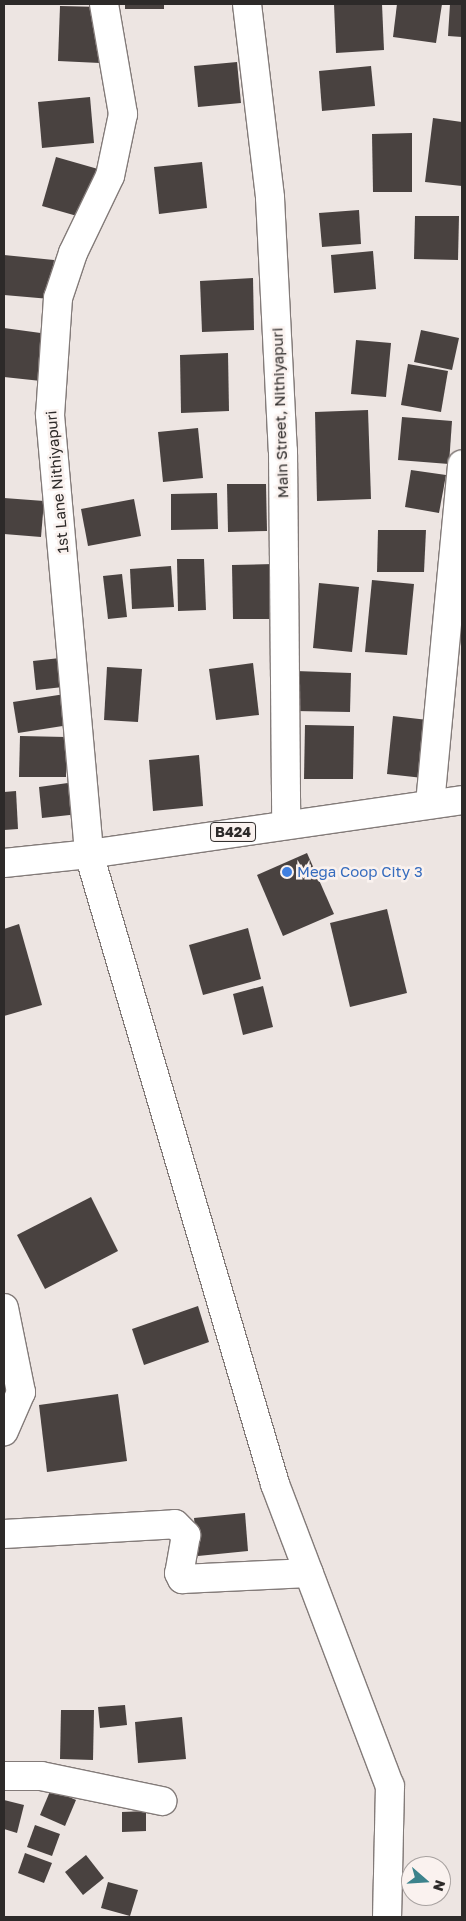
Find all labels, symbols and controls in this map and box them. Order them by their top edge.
street label: Main Street, Nithiyapuri [268,327,292,499]
street label: 1st Lane Nithiyapuri [42,410,72,554]
road number: B424 [209,820,257,844]
place label: Mega Coop City 3 [297,863,423,881]
marker: Mega Coop City 3 [281,866,293,878]
north arrow [401,1856,451,1906]
text: N [430,1878,449,1894]

